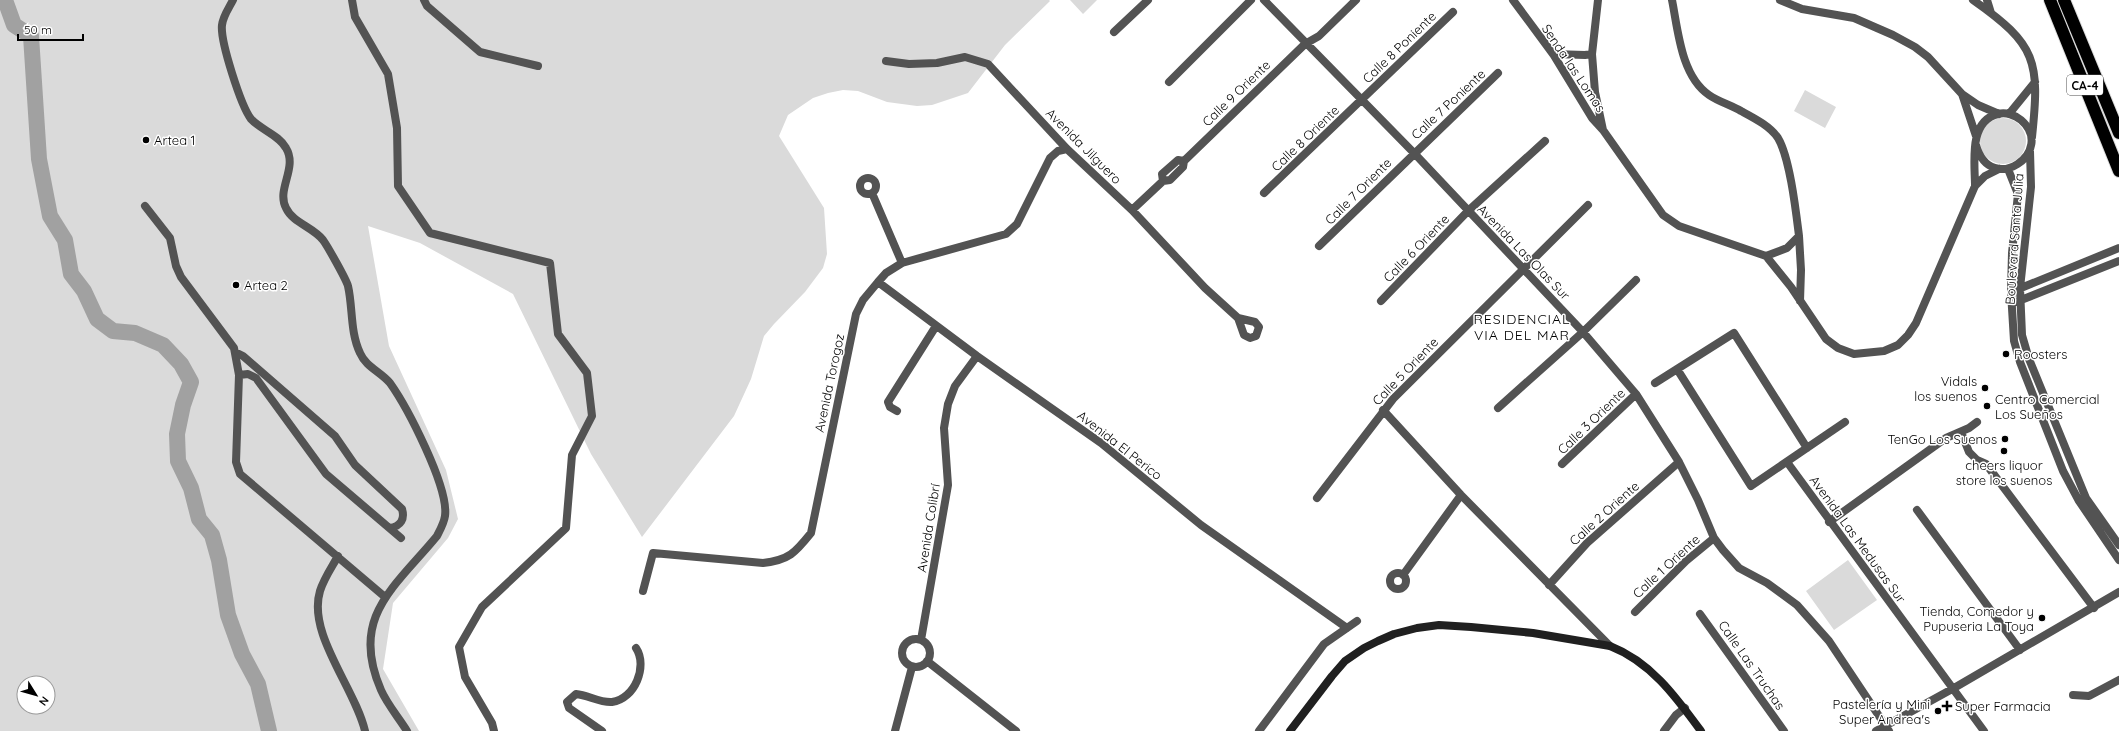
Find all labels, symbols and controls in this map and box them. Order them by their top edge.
street label: Calle 8 Poniente [1359,8,1439,86]
scale bar [18,16,83,42]
street label: Senda las Lomas [1539,21,1609,115]
text: 50 m [24,22,52,37]
street label: Calle 9 Oriente [1199,57,1273,129]
street label: Calle 7 Poniente [1408,66,1488,142]
road number: CA-4 [2067,75,2103,95]
street label: Calle 8 Oriente [1268,102,1342,174]
street label: Avenida Jilguero [1043,105,1125,187]
place label: Artea 1 [154,132,195,148]
marker: Artea 1 [141,135,151,145]
street label: Calle 7 Oriente [1321,154,1395,228]
street label: Boulevard Santa Julia [2001,173,2027,305]
street label: Avenida Las Olas Sur [1474,201,1574,303]
street label: Calle 6 Oriente [1380,211,1452,285]
place label: Artea 2 [244,277,288,293]
marker: Artea 2 [231,280,241,290]
district label: RESIDENCIAL VIA DEL MAR [1473,310,1571,344]
street label: Avenida Torogoz [811,332,847,434]
street label: Calle 5 Oriente [1369,334,1441,408]
place label: Roosters [2014,346,2067,362]
marker: Roosters [2001,349,2011,359]
place label: Vidals los suenos [1914,373,1977,404]
marker: Vidals los suenos [1980,383,1990,393]
street label: Calle 3 Oriente [1554,385,1628,457]
place label: Centro Comercial Los Sueños [1995,391,2100,422]
marker: Centro Comercial Los Sueños [1982,401,1992,411]
street label: Avenida El Perico [1074,407,1166,483]
place label: TenGo Los Suenos [1887,431,1997,447]
marker: TenGo Los Suenos [2000,434,2010,444]
marker: cheers liquor store los suenos [1999,446,2009,456]
place label: cheers liquor store los suenos [1956,457,2052,488]
street label: Avenida Las Medusas Sur [1806,472,1910,606]
street label: Calle 2 Oriente [1566,478,1642,548]
street label: Avenida Colibrí [913,482,943,573]
street label: Calle 1 Oriente [1629,531,1703,601]
place label: Tienda, Comedor y Pupuseria La Toya [1919,603,2034,634]
marker: Tienda, Comedor y Pupuseria La Toya [2037,613,2047,623]
street label: Calle Las Truchas [1715,617,1789,713]
north arrow [16,675,56,715]
text: N [36,694,52,708]
place label: Pastelería y Mini Super Andrea's [1832,696,1930,727]
place label: Super Farmacia [1955,698,2051,714]
marker: Super Farmacia [1942,701,1952,711]
marker: Pastelería y Mini Super Andrea's [1933,706,1943,716]

